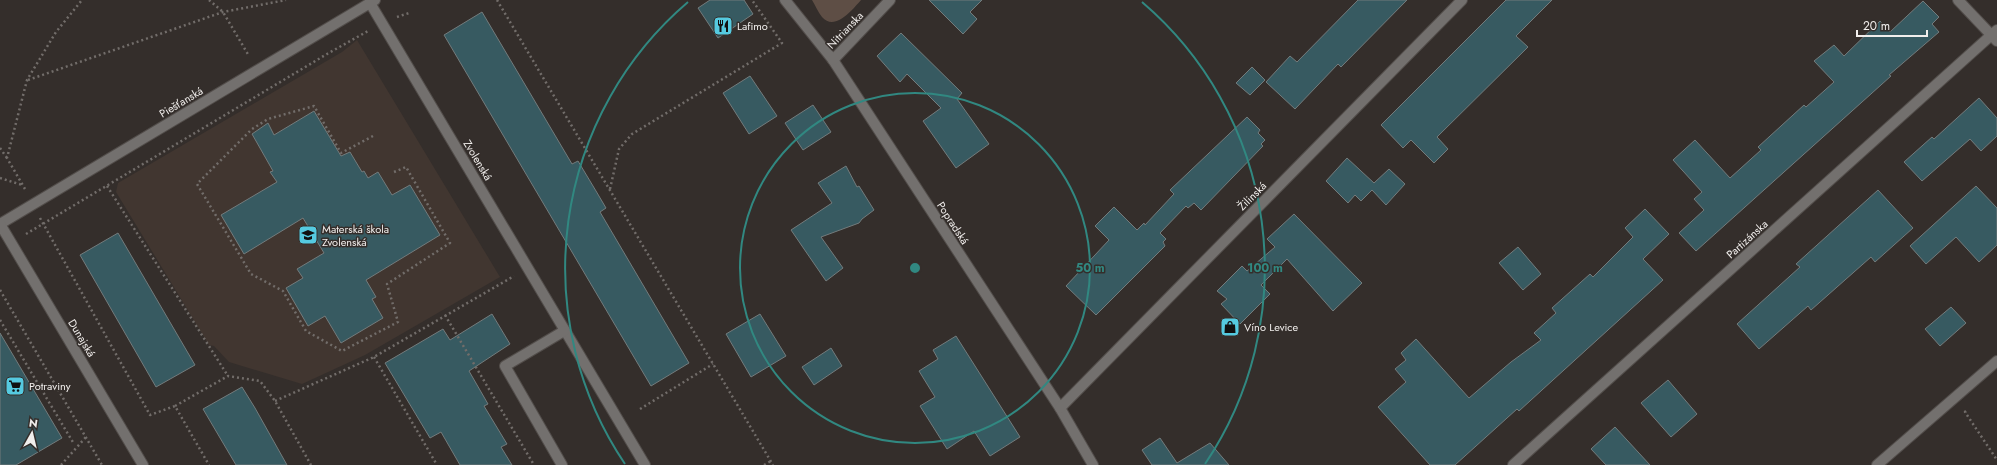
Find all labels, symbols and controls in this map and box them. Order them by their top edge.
street label: Nitrianska [823,8,867,52]
scale bar [1857,12,1927,38]
restaurant icon: Lafimo [712,15,734,37]
text: 20 m [1863,17,1890,35]
place label: Lafimo [737,18,768,34]
street label: Piešťanská [156,83,206,121]
street label: Zvolenská [460,137,496,183]
street label: Žilinská [1234,178,1270,214]
street label: Popradská [933,199,973,247]
street label: Partizánska [1723,216,1771,262]
place label: Materská škola Zvolenská [322,221,389,250]
school or university icon: Materská škola Zvolenská [297,224,319,246]
text: 50 m [1075,259,1105,277]
text: 100 m [1247,259,1283,277]
centre of rings [908,261,922,275]
street label: Dunajská [64,316,100,360]
shop icon: Víno Levice [1219,316,1241,338]
place label: Víno Levice [1244,319,1299,335]
supermarket icon: Potraviny [4,375,26,397]
place label: Potraviny [29,378,71,394]
north arrow [12,413,52,453]
text: N [28,415,39,432]

